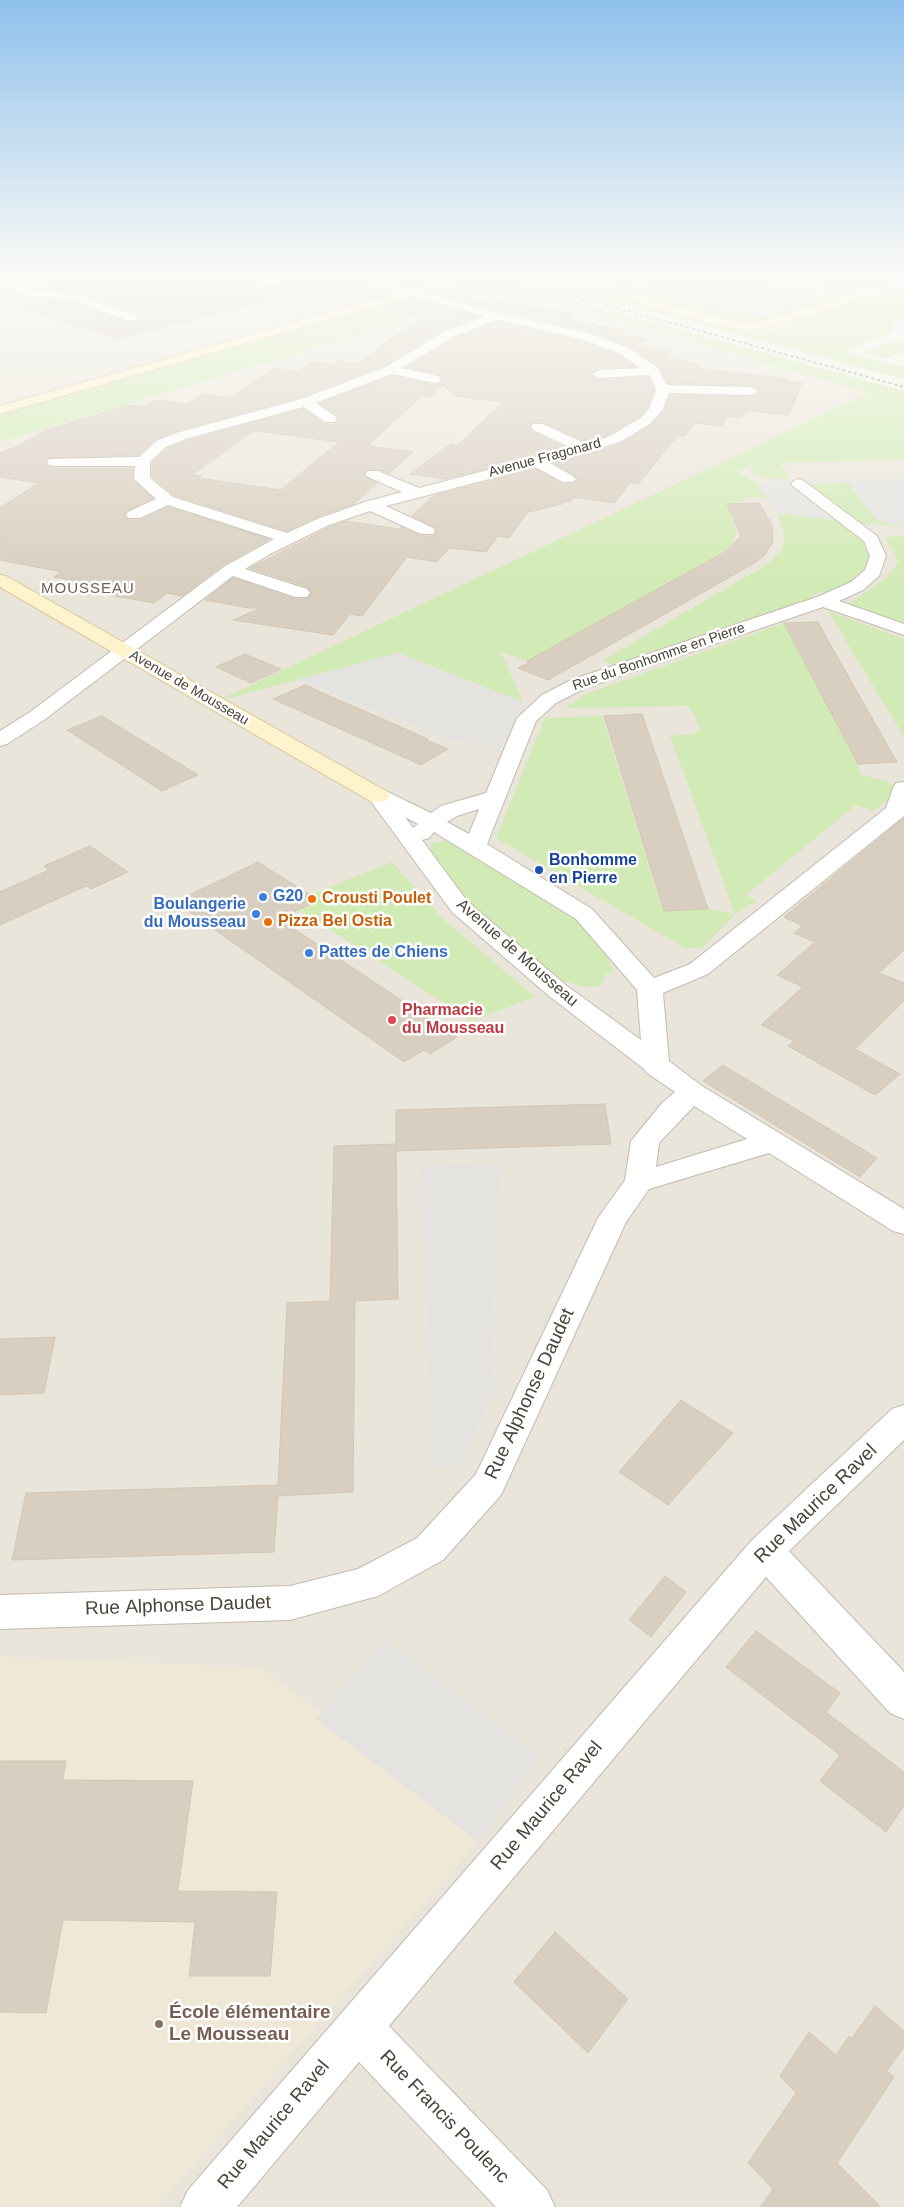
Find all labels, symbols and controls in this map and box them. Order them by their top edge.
street label: Avenue Fragonard [487,435,603,481]
district label: MOUSSEAU [40,580,136,598]
street label: Rue du Bonhomme en Pierre [571,620,747,694]
street label: Avenue de Mousseau [126,647,252,729]
place label: Bonhomme en Pierre [549,851,637,889]
marker: Bonhomme en Pierre [533,864,545,876]
place label: G20 [273,887,303,907]
place label: Crousti Poulet [322,889,431,909]
marker: G20 [257,891,269,903]
marker: Crousti Poulet [306,893,318,905]
place label: Boulangerie du Mousseau [144,895,246,933]
street label: Avenue de Mousseau [452,895,582,1011]
marker: Boulangerie du Mousseau [250,908,262,920]
place label: Pizza Bel Ostia [278,912,392,932]
marker: Pizza Bel Ostia [262,916,274,928]
place label: Pattes de Chiens [319,943,448,963]
marker: Pattes de Chiens [303,947,315,959]
place label: Pharmacie du Mousseau [402,1001,504,1039]
marker: Pharmacie du Mousseau [386,1014,398,1026]
street label: Rue Alphonse Daudet [480,1305,580,1483]
street label: Rue Maurice Ravel [750,1440,882,1568]
street label: Rue Alphonse Daudet [85,1591,271,1621]
street label: Rue Maurice Ravel [486,1737,608,1875]
place label: École élémentaire Le Mousseau [169,2002,331,2046]
marker: École élémentaire Le Mousseau [153,2018,165,2030]
street label: Rue Francis Poulenc [375,2046,513,2188]
street label: Rue Maurice Ravel [213,2056,335,2194]

